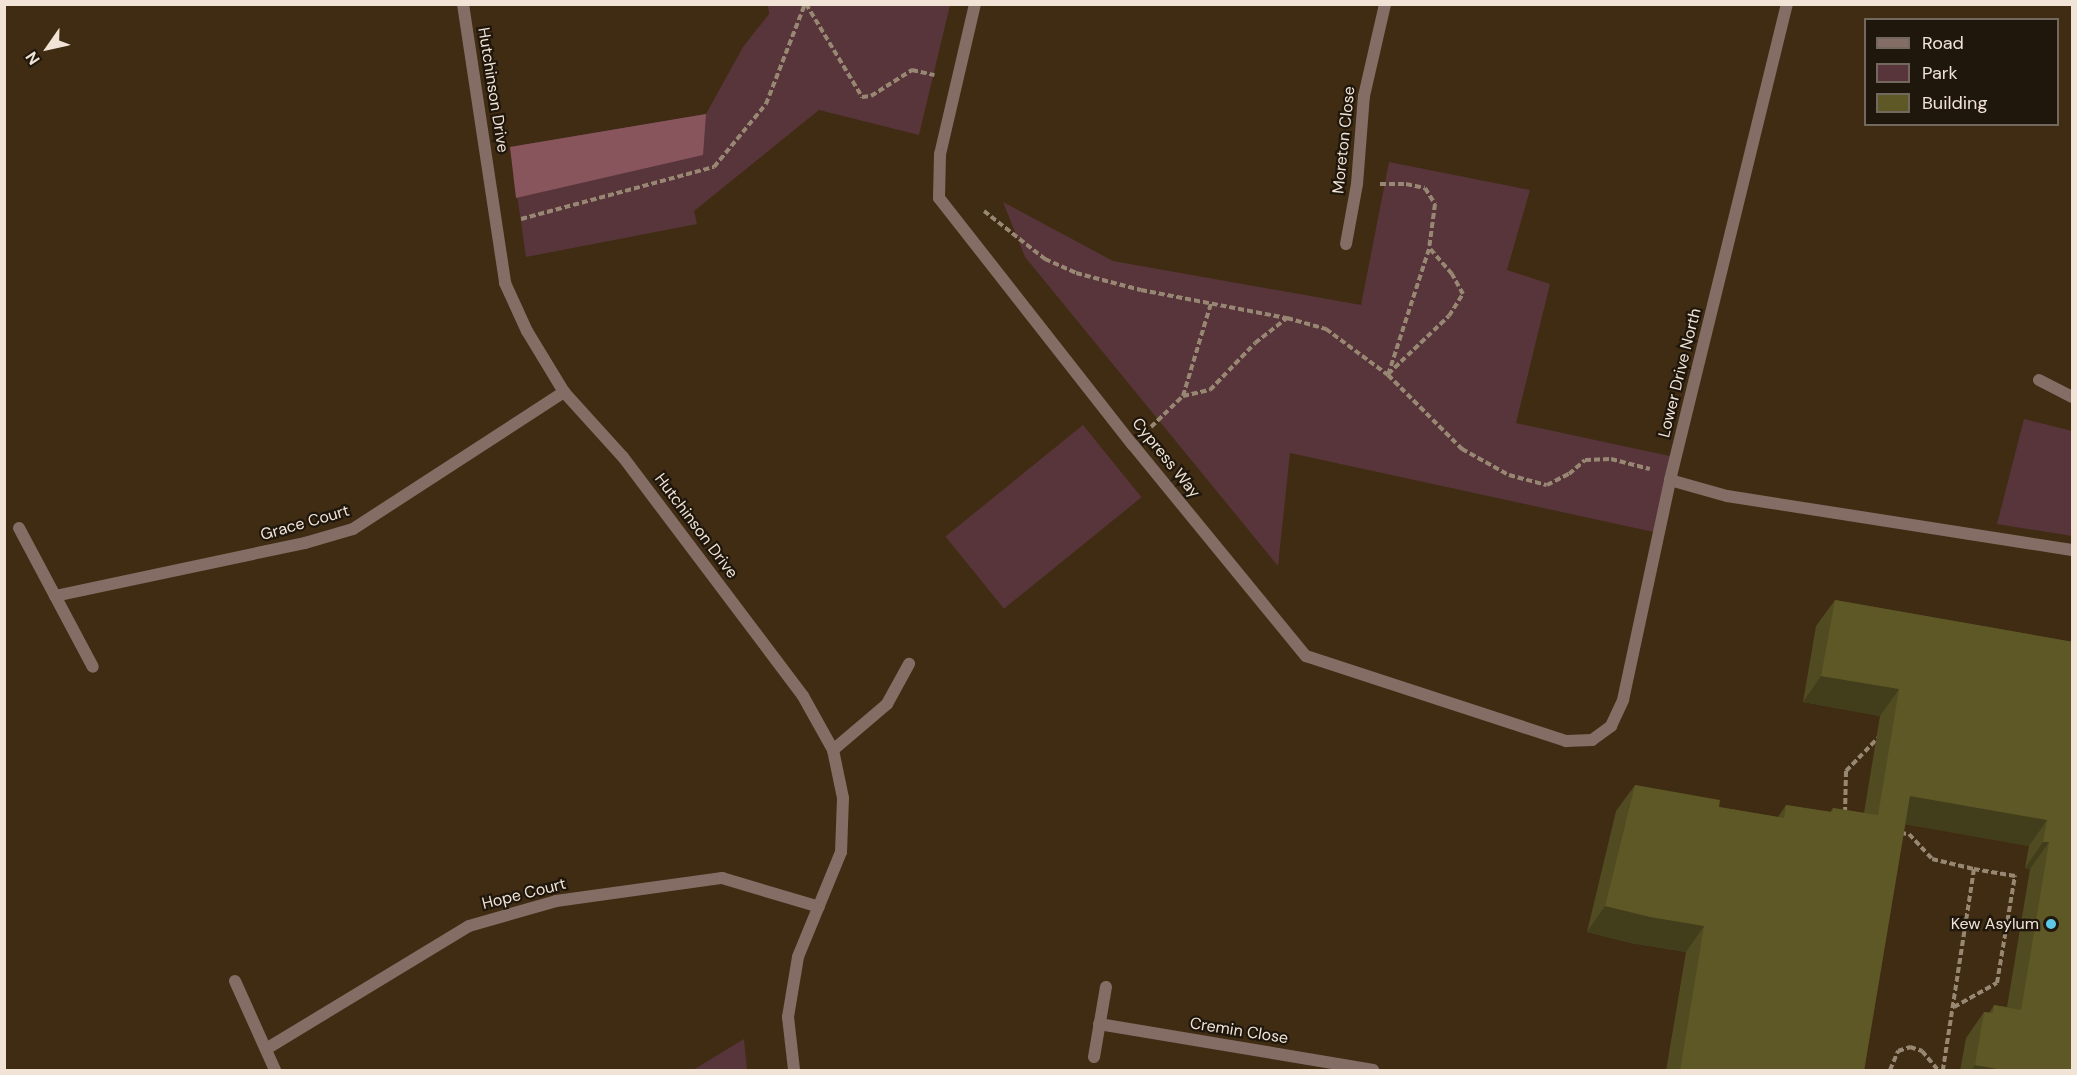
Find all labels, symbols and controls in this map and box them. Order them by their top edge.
north arrow [18,18,78,78]
legend [1864,18,2059,126]
street label: Hutchinson Drive [474,26,512,154]
text: Road [1922,31,1964,55]
text: N [21,48,45,69]
text: Park [1922,61,1958,85]
street label: Moreton Close [1329,85,1359,195]
text: Building [1922,91,1987,115]
street label: Lower Drive North [1655,306,1705,440]
street label: Cypress Way [1128,414,1204,502]
street label: Hutchinson Drive [650,470,742,582]
street label: Grace Court [258,501,352,545]
street label: Hope Court [480,874,568,914]
place label: Kew Asylum [1951,914,2039,934]
marker: Kew Asylum [2044,917,2058,931]
street label: Cremin Close [1188,1014,1290,1048]

